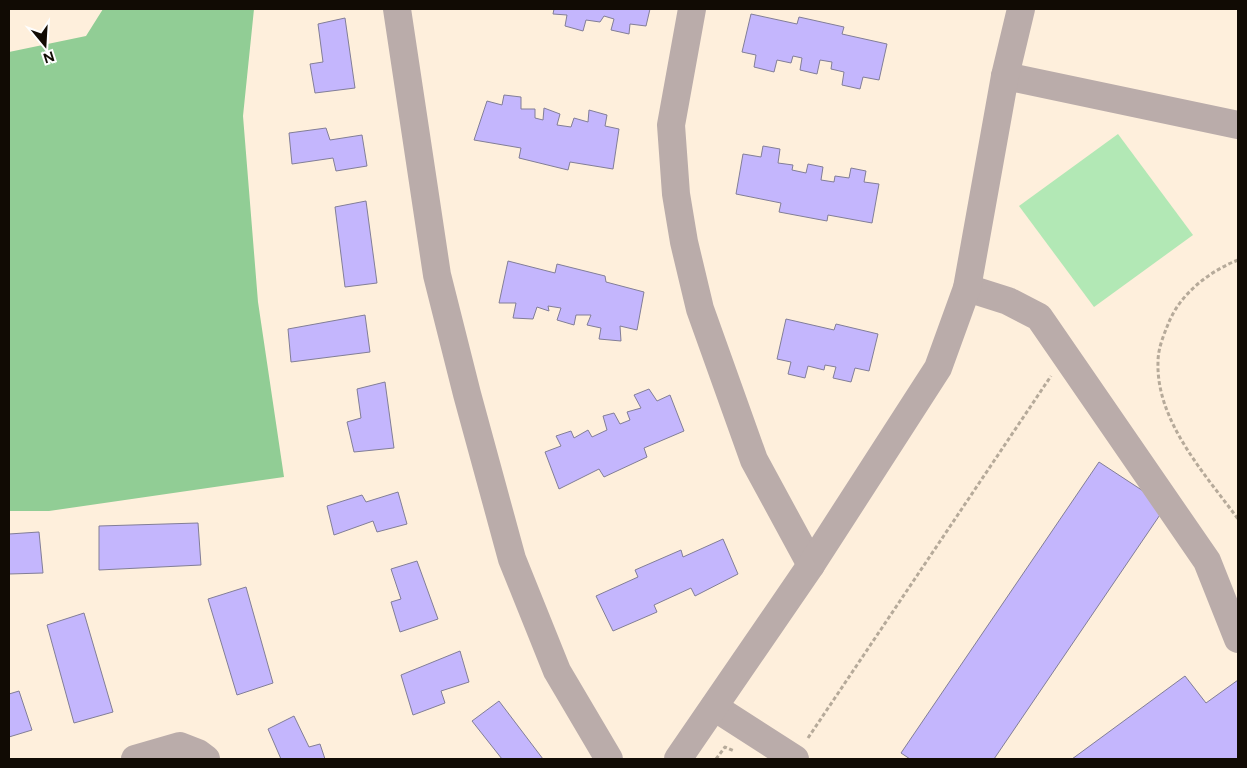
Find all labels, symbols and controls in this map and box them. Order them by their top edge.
north arrow [20,20,70,70]
text: N [41,47,57,67]

